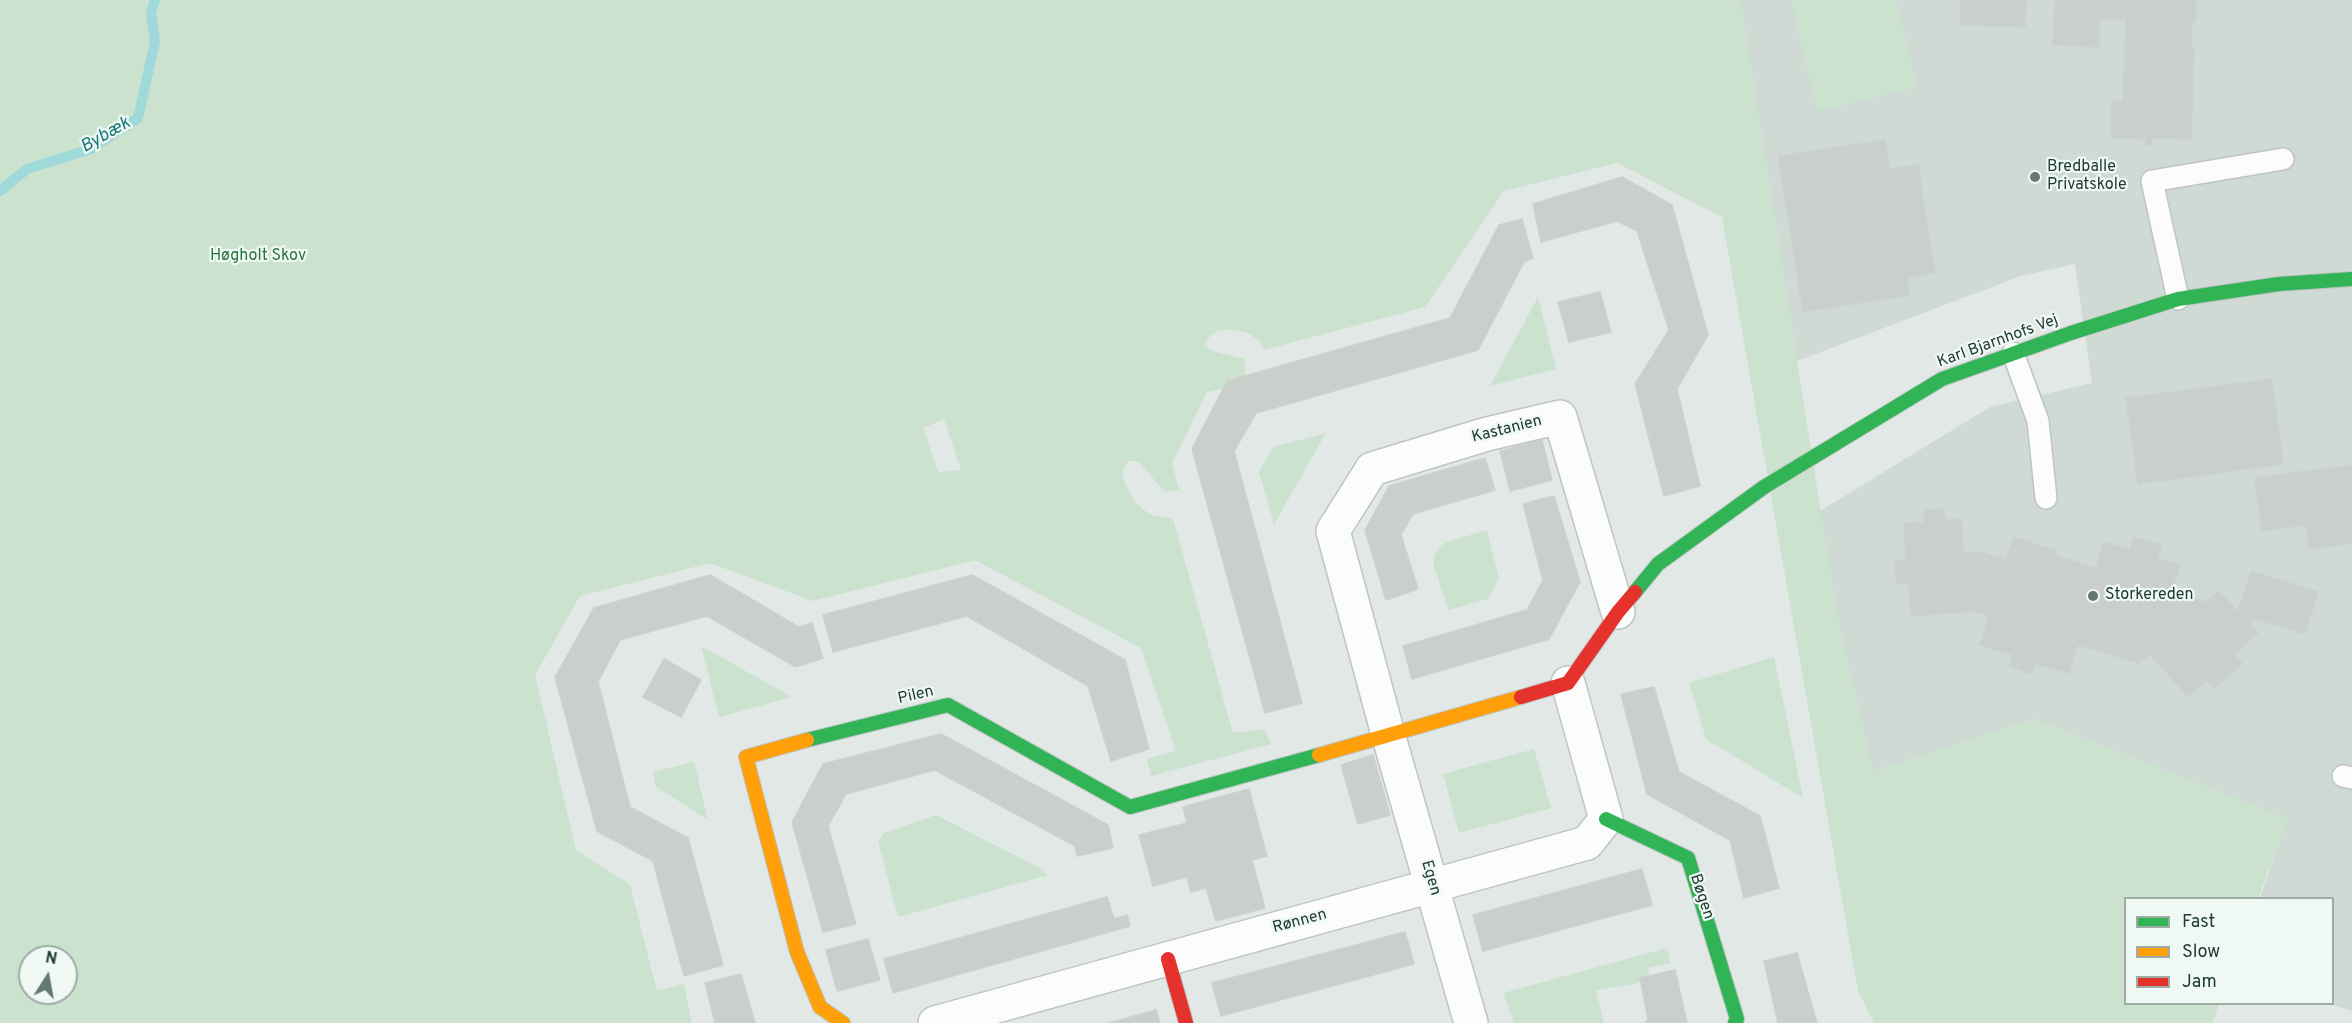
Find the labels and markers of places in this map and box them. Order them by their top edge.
place label: Bredballe Privatskole [2047,158,2126,196]
marker: Bredballe Privatskole [2028,170,2042,184]
place label: Storkereden [2105,586,2194,606]
marker: Storkereden [2086,589,2100,603]

